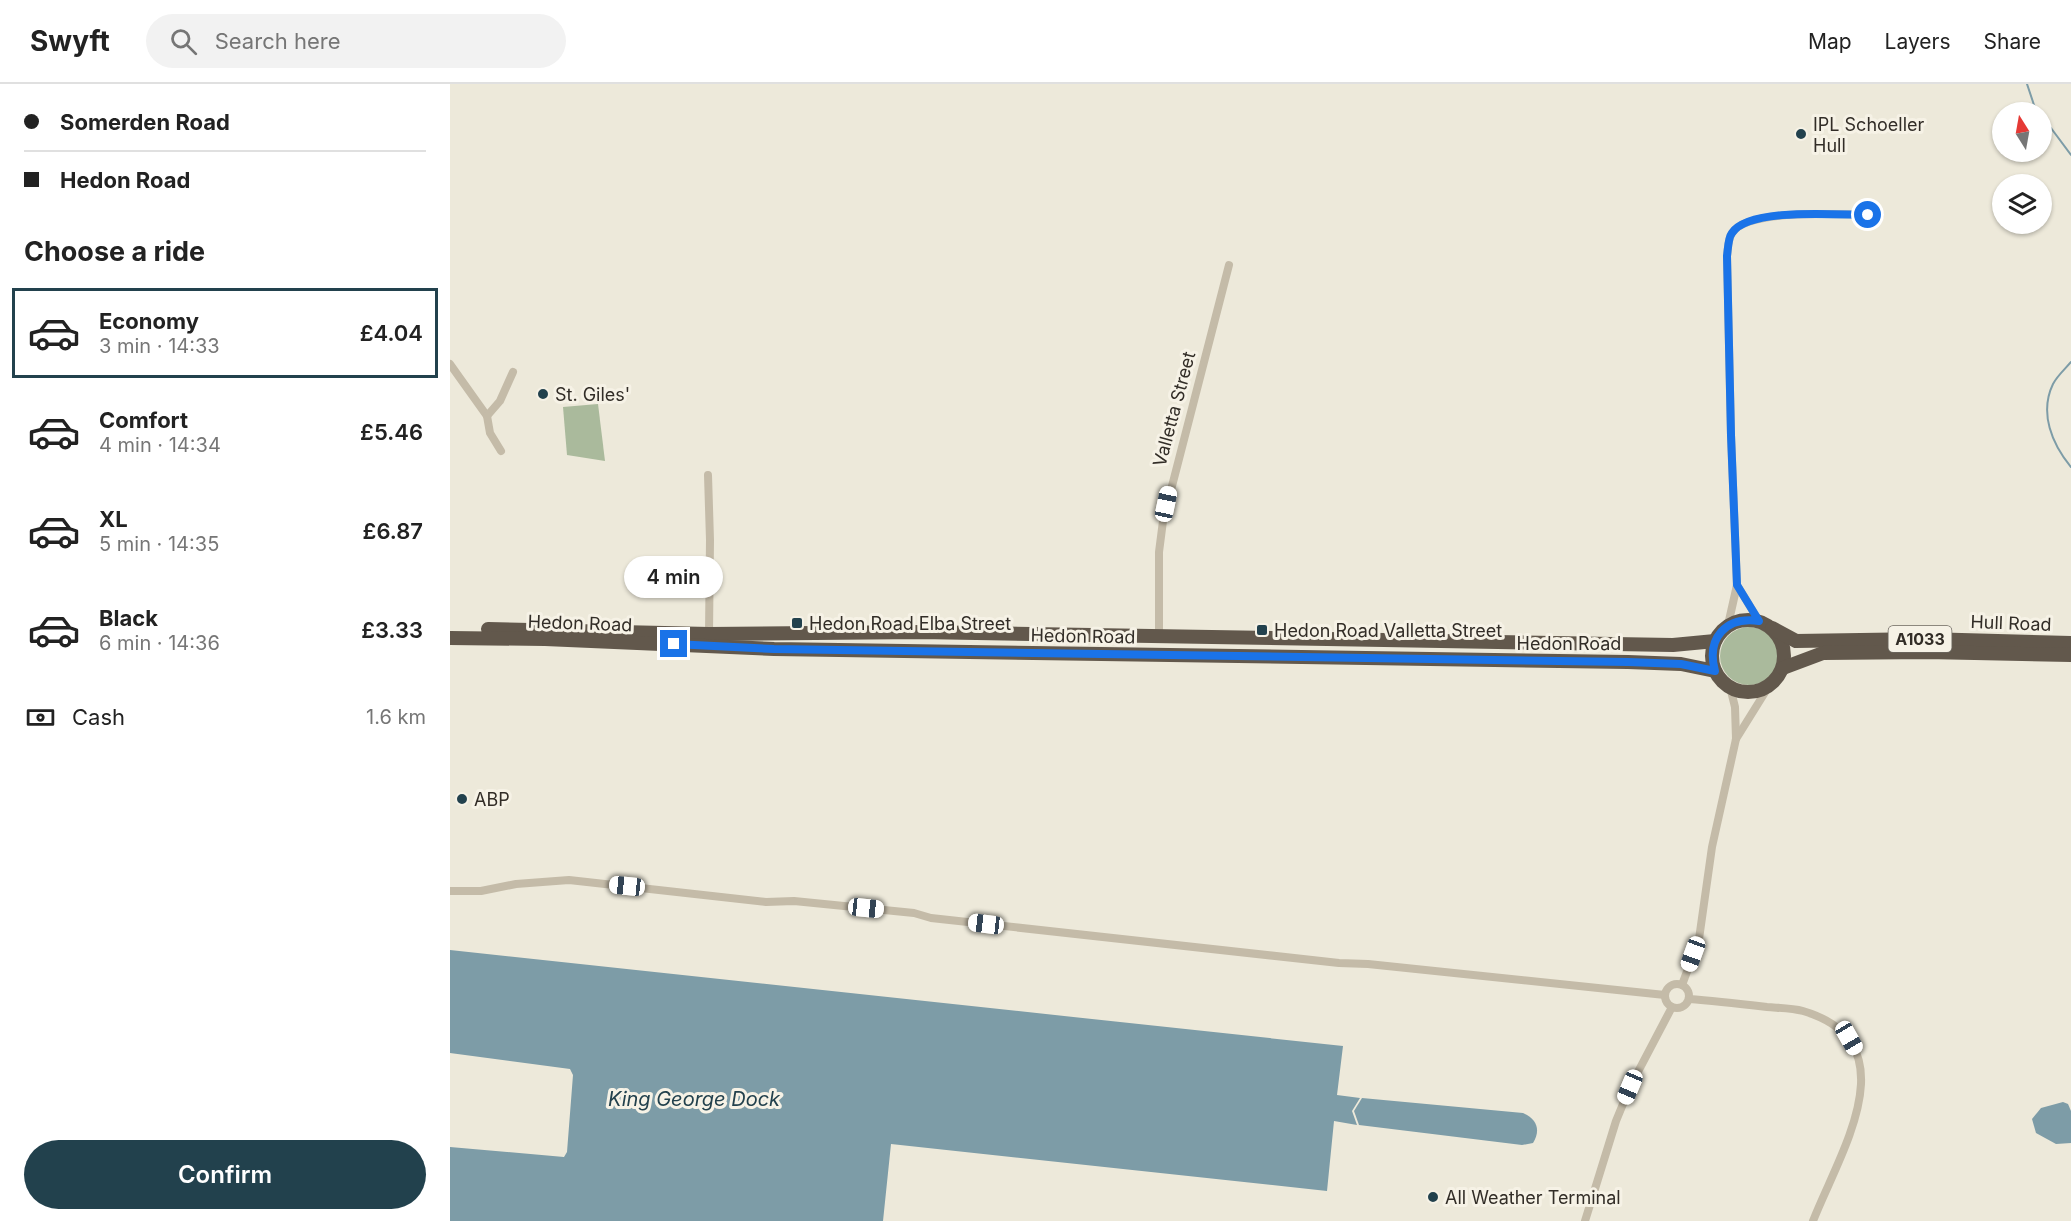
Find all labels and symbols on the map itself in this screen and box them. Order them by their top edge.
north arrow [1992,102,2052,162]
place label: IPL Schoeller Hull [1813,114,1925,156]
marker: IPL Schoeller Hull [1794,127,1808,141]
route start [1854,201,1881,228]
street label: Valletta Street [1149,349,1199,469]
place label: St. Giles' [555,384,630,405]
marker: St. Giles' [536,387,550,401]
car [1153,485,1179,523]
callout: 4 min [624,557,724,599]
street label: Hedon Road [527,611,633,635]
street label: Hull Road [1970,611,2052,635]
place label: Hedon Road Elba Street [809,613,1011,634]
marker: Hedon Road Elba Street [790,616,804,630]
place label: Hedon Road Valletta Street [1274,620,1502,641]
marker: Hedon Road Valletta Street [1255,623,1269,637]
street label: Hedon Road [1030,625,1136,647]
road number: A1033 [1888,626,1952,652]
route end [660,630,687,657]
street label: Hedon Road [1517,633,1621,654]
place label: ABP [474,789,510,810]
marker: ABP [455,792,469,806]
car [608,875,646,897]
car [847,897,885,919]
car [967,913,1005,935]
car [1678,934,1708,974]
car [1832,1018,1866,1058]
car [1615,1067,1645,1107]
water label: King George Dock [608,1087,781,1111]
place label: All Weather Terminal [1445,1187,1621,1208]
marker: All Weather Terminal [1426,1190,1440,1204]

